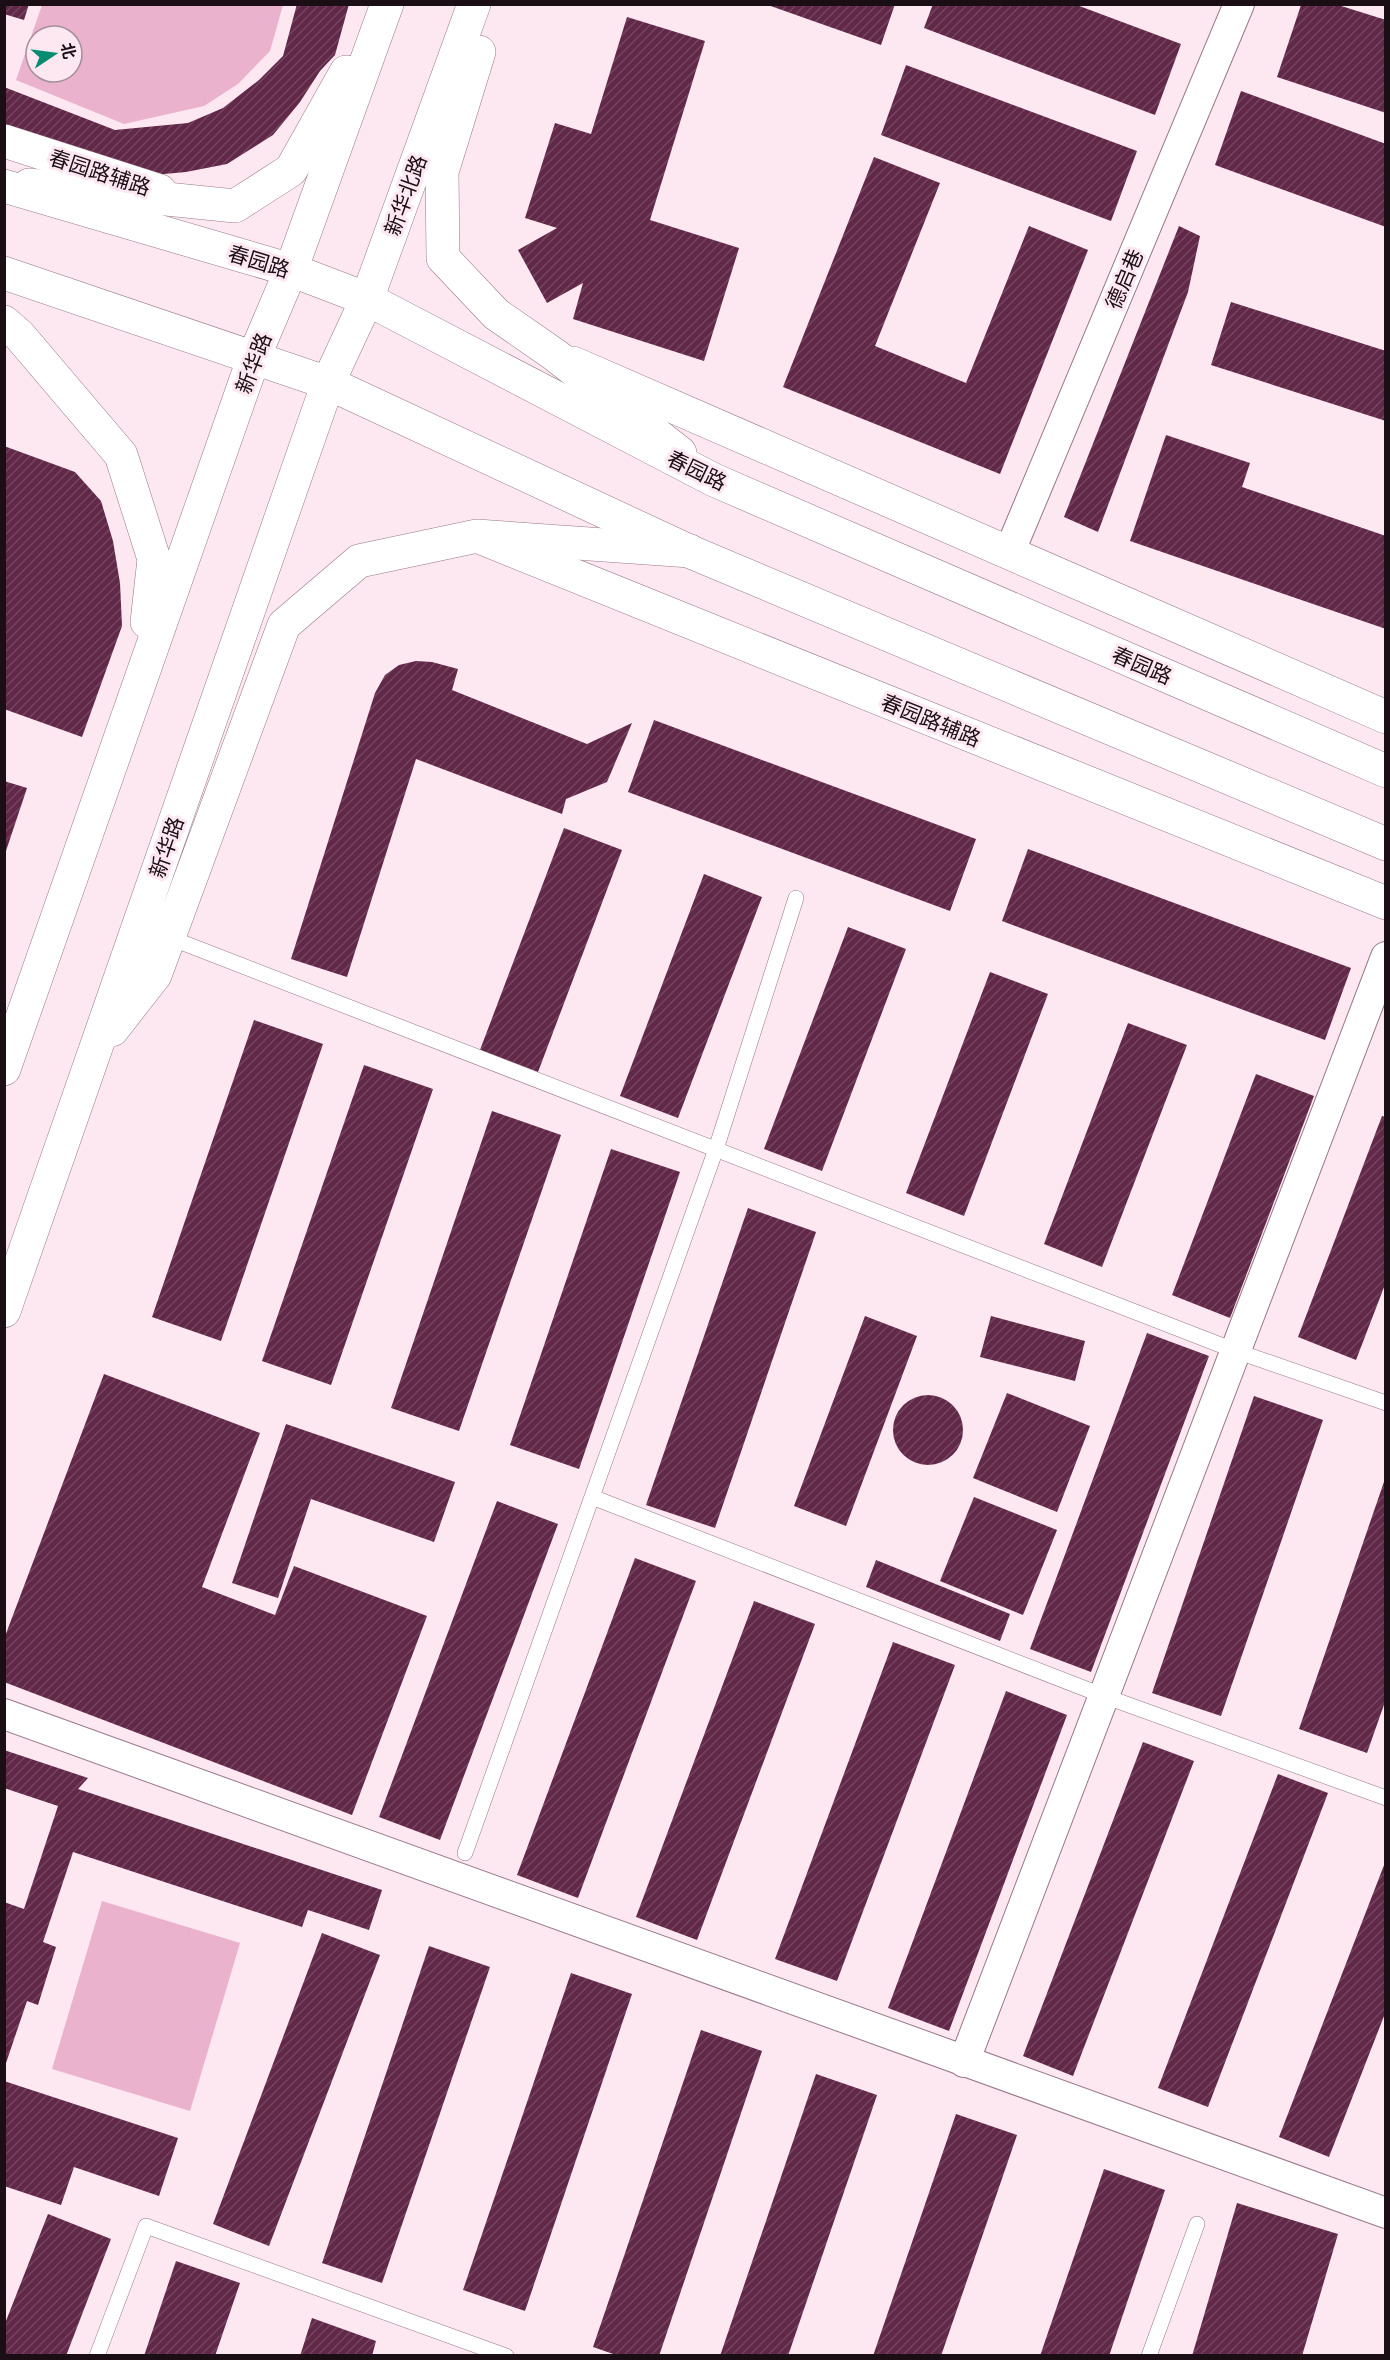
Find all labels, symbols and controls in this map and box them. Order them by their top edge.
north arrow [24,24,84,84]
text: 北 [57,41,80,61]
street label: 春园路辅路 [46,142,154,202]
street label: 新华北路 [377,151,433,239]
street label: 春园路 [225,238,293,284]
street label: 德启巷 [1099,245,1149,313]
street label: 新华路 [229,329,277,397]
street label: 春园路 [663,444,731,496]
street label: 春园路 [1108,640,1176,690]
street label: 春园路辅路 [877,687,985,753]
street label: 新华路 [143,813,189,881]

